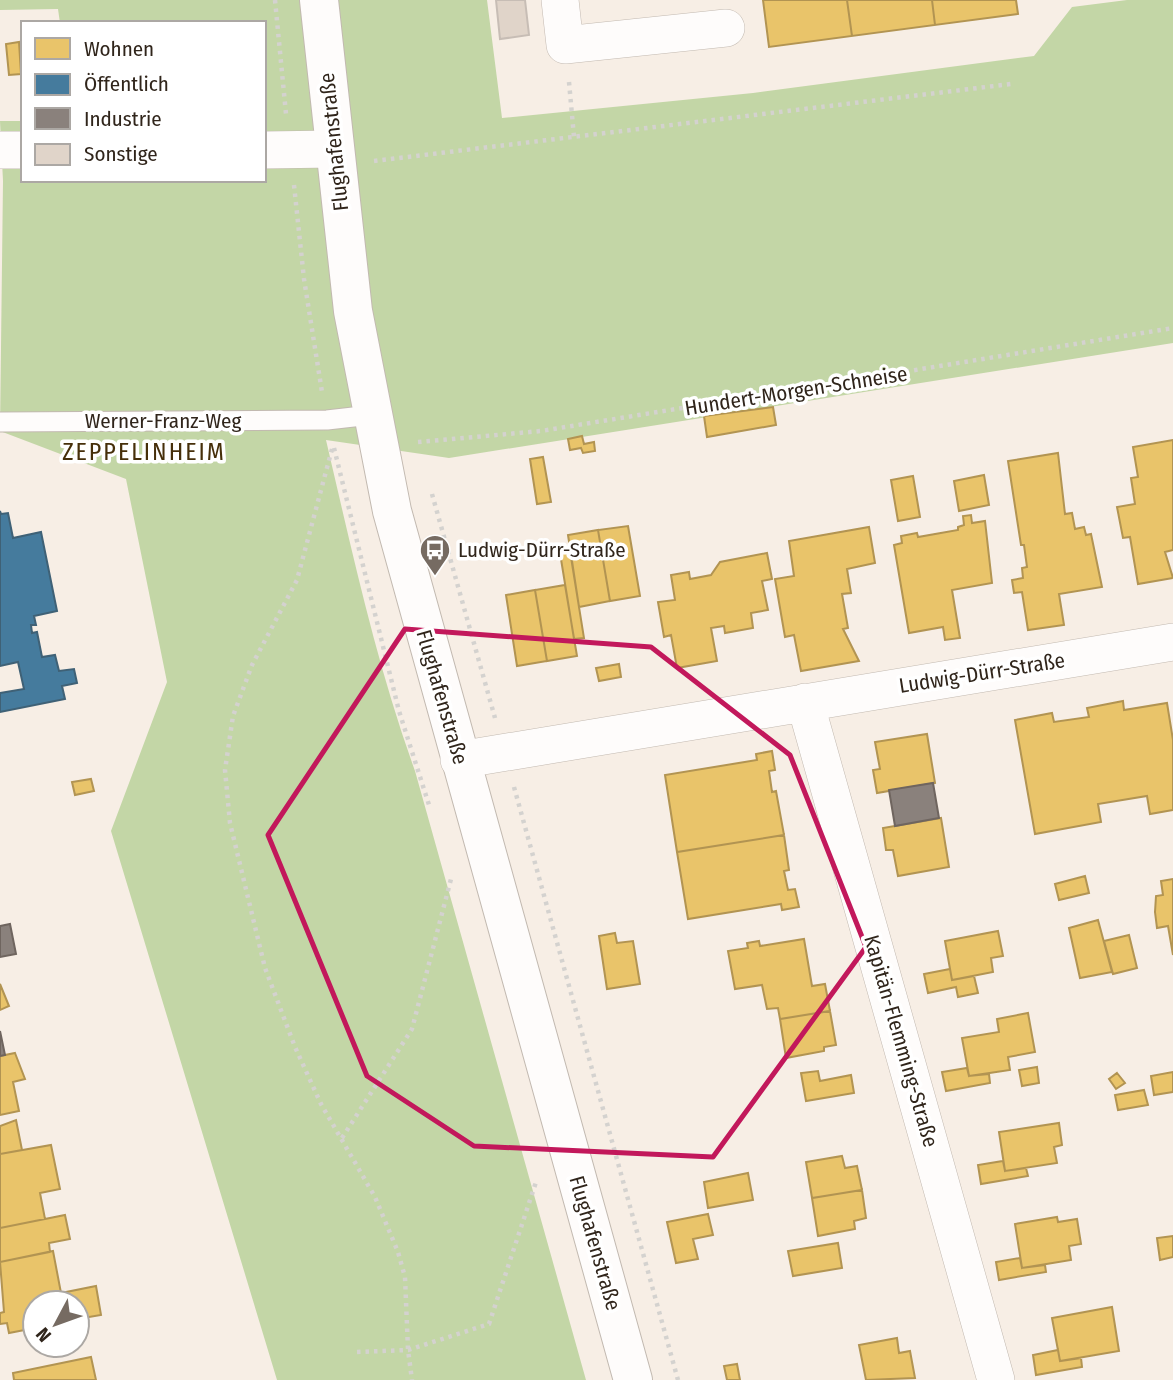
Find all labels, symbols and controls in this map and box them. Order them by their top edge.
legend [21,21,266,182]
text: Wohnen [84,36,154,62]
text: Öffentlich [84,71,169,97]
street label: Flughafenstraße [314,72,354,212]
text: Industrie [84,106,162,132]
text: Sonstige [84,141,158,167]
street label: Hundert-Morgen-Schneise [683,361,909,421]
street label: Werner-Franz-Weg [85,408,241,434]
district label: ZEPPELINHEIM [62,438,226,466]
bus stop icon: Ludwig-Dürr-Straße [418,533,452,577]
place label: Ludwig-Dürr-Straße [458,537,626,563]
street label: Flughafenstraße [410,627,474,767]
street label: Ludwig-Dürr-Straße [897,647,1067,699]
street label: Kapitän-Flemming-Straße [858,932,944,1150]
street label: Flughafenstraße [563,1173,627,1313]
north arrow [21,1289,91,1359]
text: N [31,1323,56,1347]

